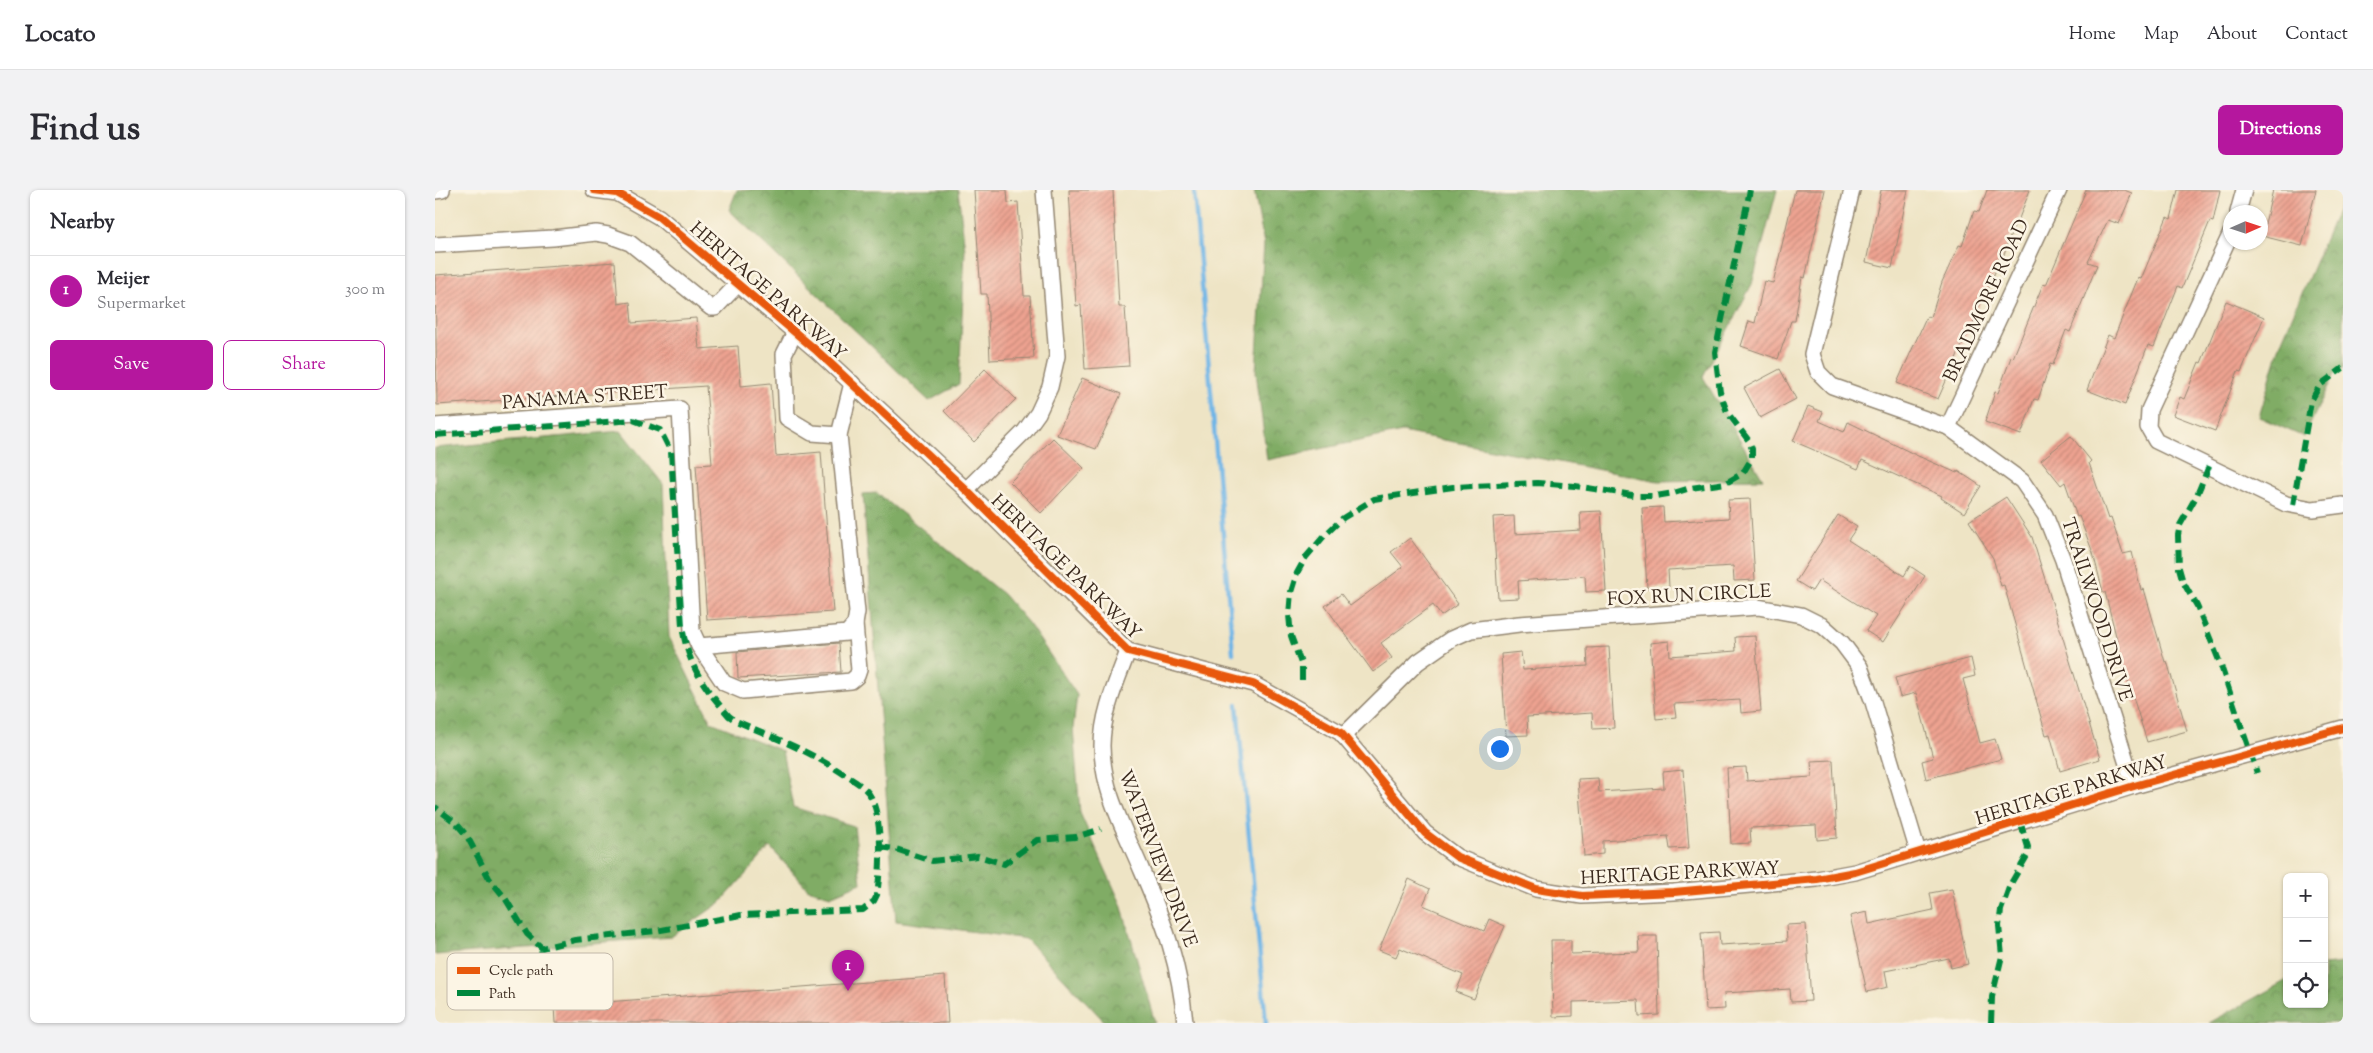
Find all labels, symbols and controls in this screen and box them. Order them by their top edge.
text: Locato [25,18,96,52]
text: Home [2069,22,2116,48]
text: Map [2144,22,2179,48]
text: About [2207,22,2257,48]
text: Contact [2285,22,2348,48]
text: Find us [30,105,140,156]
button: Directions [2218,105,2343,155]
north arrow [2223,205,2268,250]
text: Nearby [50,208,115,238]
street label: BRADMORE ROAD [1938,215,2037,387]
street label: HERITAGE PARKWAY [683,216,852,368]
text: Meijer [97,266,150,293]
text: 1 [63,279,69,302]
text: 300 m [345,279,385,302]
text: Supermarket [97,293,186,316]
button: Save [50,340,213,390]
button: Share [223,340,385,390]
street label: PANAMA STREET [501,379,669,418]
street label: HERITAGE PARKWAY [984,489,1147,647]
street label: TRAILWOOD DRIVE [2053,514,2138,706]
street label: FOX RUN CIRCLE [1606,579,1773,614]
your location [1487,736,1513,762]
street label: HERITAGE PARKWAY [1972,749,2172,833]
street label: WATERVIEW DRIVE [1110,766,1203,952]
street label: HERITAGE PARKWAY [1580,856,1781,893]
map controls [2283,873,2328,1008]
button: + [2283,873,2328,918]
button: − [2283,918,2328,963]
pin: 1 [832,950,864,991]
legend [447,953,613,1010]
text: Cycle path [489,962,553,982]
button: locate [2283,963,2328,1008]
text: Path [489,985,516,1005]

